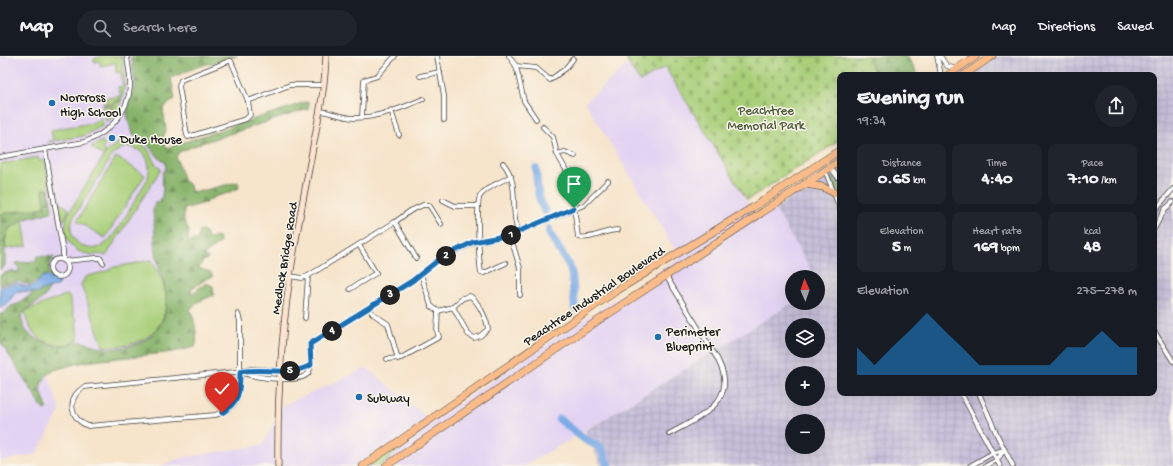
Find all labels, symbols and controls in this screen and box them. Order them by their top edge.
search box [77,10,357,46]
text: Map [20,16,53,39]
icon: search [91,17,113,39]
text: Search here [123,19,197,37]
text: Map [992,19,1016,36]
text: Directions [1038,19,1095,36]
text: Saved [1117,19,1153,36]
button: share [1095,85,1137,127]
text: Evening run [857,86,964,112]
place label: Norcross High School [60,91,122,121]
marker: Norcross High School [47,98,57,108]
park label: Peachtree Memorial Park [727,104,806,134]
text: 19:34 [857,114,886,129]
marker: Duke House [107,133,117,143]
place label: Duke House [119,133,182,148]
text: Distance [882,158,921,170]
text: Time [987,158,1007,170]
text: Pace [1082,158,1103,170]
pin [557,167,591,208]
text: 0.65 [878,170,910,190]
text: 4:40 [981,170,1013,190]
text: 7:10 [1068,170,1099,190]
icon: arrive [563,173,585,195]
text: km [910,175,926,187]
text: /km [1099,175,1117,187]
street label: Medlock Bridge Road [269,200,302,316]
pin: 1 [501,225,521,245]
text: Elevation [880,226,924,238]
text: Heart rate [972,226,1022,238]
text: kcal [1084,226,1101,238]
text: 1 [509,229,513,241]
text: 5 [892,238,901,258]
text: 169 [974,238,998,258]
text: 48 [1084,238,1101,258]
street label: Peachtree Industrial Boulevard [520,243,669,350]
text: m [901,243,911,255]
text: bpm [998,243,1020,255]
pin: 2 [436,246,456,266]
text: 2 [443,250,449,262]
north arrow [785,270,825,310]
map controls [785,270,825,454]
text: Elevation [857,284,909,299]
text: 275–278 m [1077,284,1137,299]
pin: 3 [380,285,400,305]
text: 3 [387,289,393,301]
button: layers [785,318,825,358]
pin: 4 [322,321,342,341]
text: 4 [329,325,335,337]
place label: Perimeter Blueprint [665,325,721,355]
marker: Perimeter Blueprint [653,332,663,342]
pin: 5 [280,361,300,381]
text: 5 [287,365,293,377]
button: + [785,366,825,406]
pin [205,372,239,413]
icon: check [211,378,233,400]
marker: Subway [354,392,364,402]
place label: Subway [367,392,410,407]
button: − [785,414,825,454]

